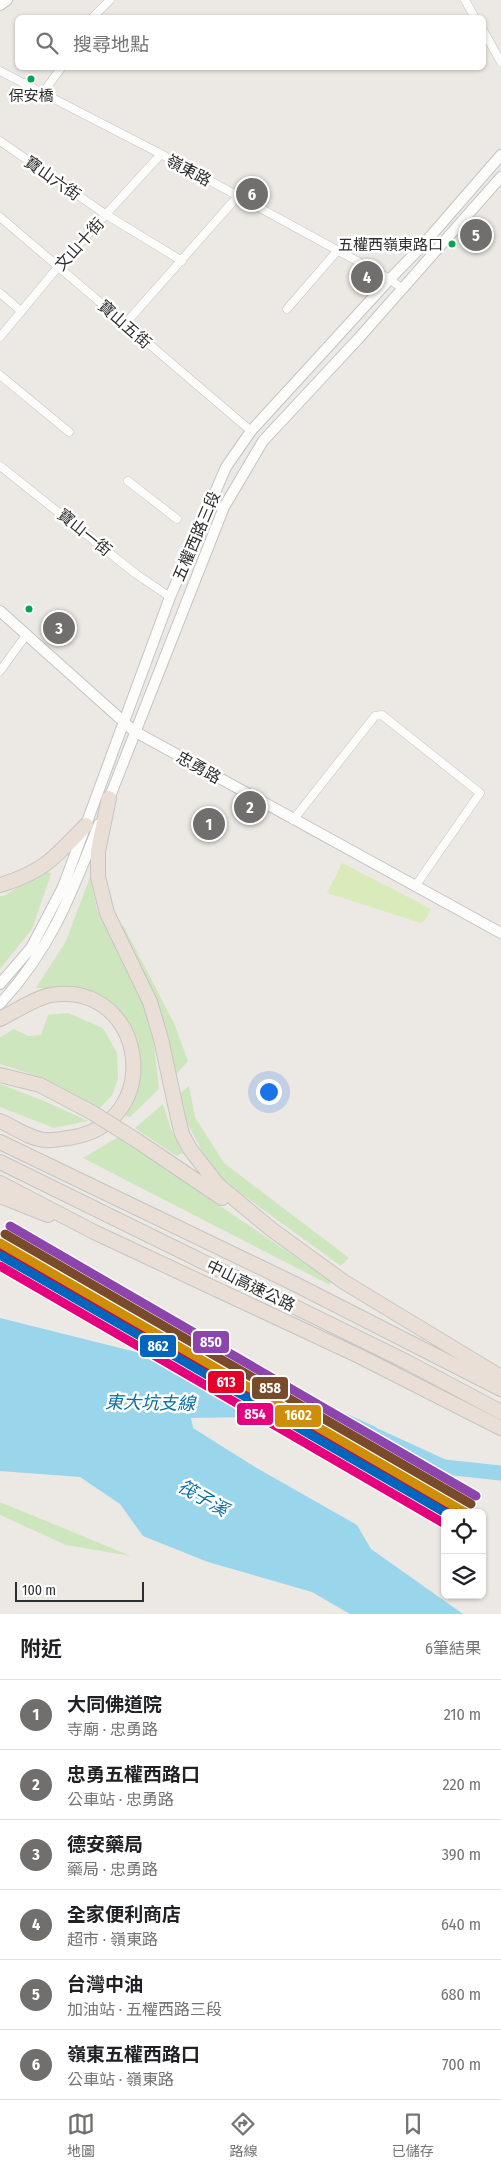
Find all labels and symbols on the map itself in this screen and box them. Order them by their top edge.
marker: 保安橋 [26,74,36,84]
place label: 保安橋 [8,87,54,105]
street label: 嶺東路 [163,151,214,190]
street label: 寶山六街 [21,152,84,205]
pin: 6 [236,175,268,213]
street label: 文山十街 [51,214,108,274]
pin: 5 [460,216,492,254]
place label: 五權西嶺東路口 [338,236,443,254]
marker: 五權西嶺東路口 [447,239,457,249]
pin: 4 [351,258,383,296]
street label: 寶山五街 [94,296,155,353]
street label: 五權西路三段 [169,488,224,584]
street label: 寶山一街 [54,505,116,560]
unlabelled marker [24,604,34,614]
pin: 3 [43,609,75,647]
street label: 忠勇路 [173,747,224,787]
pin: 2 [234,788,266,826]
pin: 1 [193,805,225,843]
your location [256,1079,282,1105]
street label: 中山高速公路 [203,1256,298,1315]
line badge: 850 [192,1330,230,1354]
line badge: 862 [139,1334,177,1358]
text: 850 [200,1334,222,1351]
text: 862 [147,1338,169,1355]
line badge: 613 [207,1370,245,1394]
text: 613 [216,1374,236,1391]
line badge: 858 [251,1376,289,1400]
text: 858 [259,1380,281,1397]
water label: 東大坑支線 [105,1391,197,1415]
line badge: 854 [236,1402,274,1426]
line badge: 1602 [274,1404,322,1428]
text: 854 [244,1406,266,1423]
text: 1602 [284,1407,312,1424]
water label: 筏子溪 [174,1475,234,1523]
scale bar [15,1579,144,1602]

